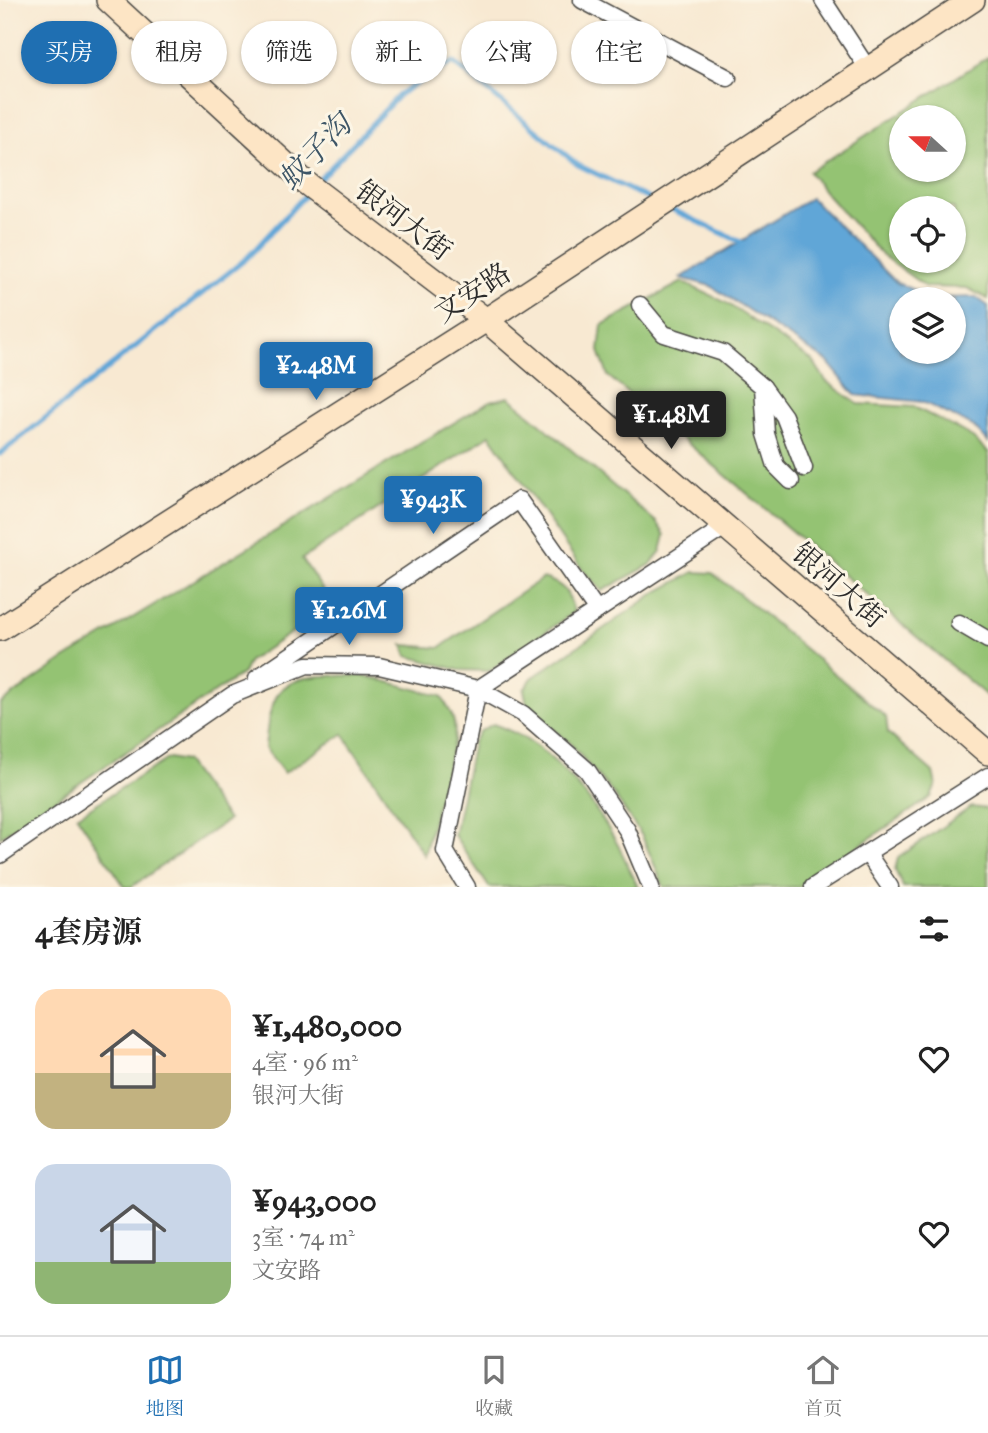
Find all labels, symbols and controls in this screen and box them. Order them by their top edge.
chip: 买房 [21,21,117,84]
chip: 租房 [131,21,227,84]
chip: 筛选 [241,21,337,84]
chip: 新上 [351,21,447,84]
chip: 公寓 [461,21,557,84]
chip: 住宅 [571,21,667,84]
water label: 蚊子沟 [271,104,362,197]
north arrow [889,105,966,182]
map controls [889,105,966,364]
street label: 银河大街 [348,173,459,268]
button: locate [889,196,966,273]
street label: 文安路 [428,255,517,330]
button: layers [889,287,966,364]
pin: ¥2.48M [259,342,373,402]
text: ¥2.48M [276,351,356,379]
pin: ¥1.48M [614,392,728,451]
text: ¥1.48M [632,400,710,428]
pin: ¥943K [384,476,482,536]
text: ¥943K [400,485,466,513]
street label: 银河大街 [785,535,892,635]
pin: ¥1.26M [292,588,406,647]
text: ¥1.26M [311,596,387,624]
icon: filters [915,910,953,948]
text: 4套房源 [35,914,142,950]
text: ¥1,480,000 [252,1008,402,1044]
icon: home [91,1017,175,1101]
icon: heart [915,1040,953,1078]
text: 4室 · 96 m² [252,1048,358,1076]
text: 银河大街 [252,1081,344,1109]
text: ¥943,000 [252,1183,377,1219]
icon: home [91,1192,175,1276]
icon: heart [915,1215,953,1253]
text: 3室 · 74 m² [252,1223,355,1251]
text: 文安路 [252,1256,321,1284]
tab: 地图 [146,1351,184,1420]
tab: 收藏 [475,1351,513,1420]
tab: 首页 [804,1351,842,1420]

